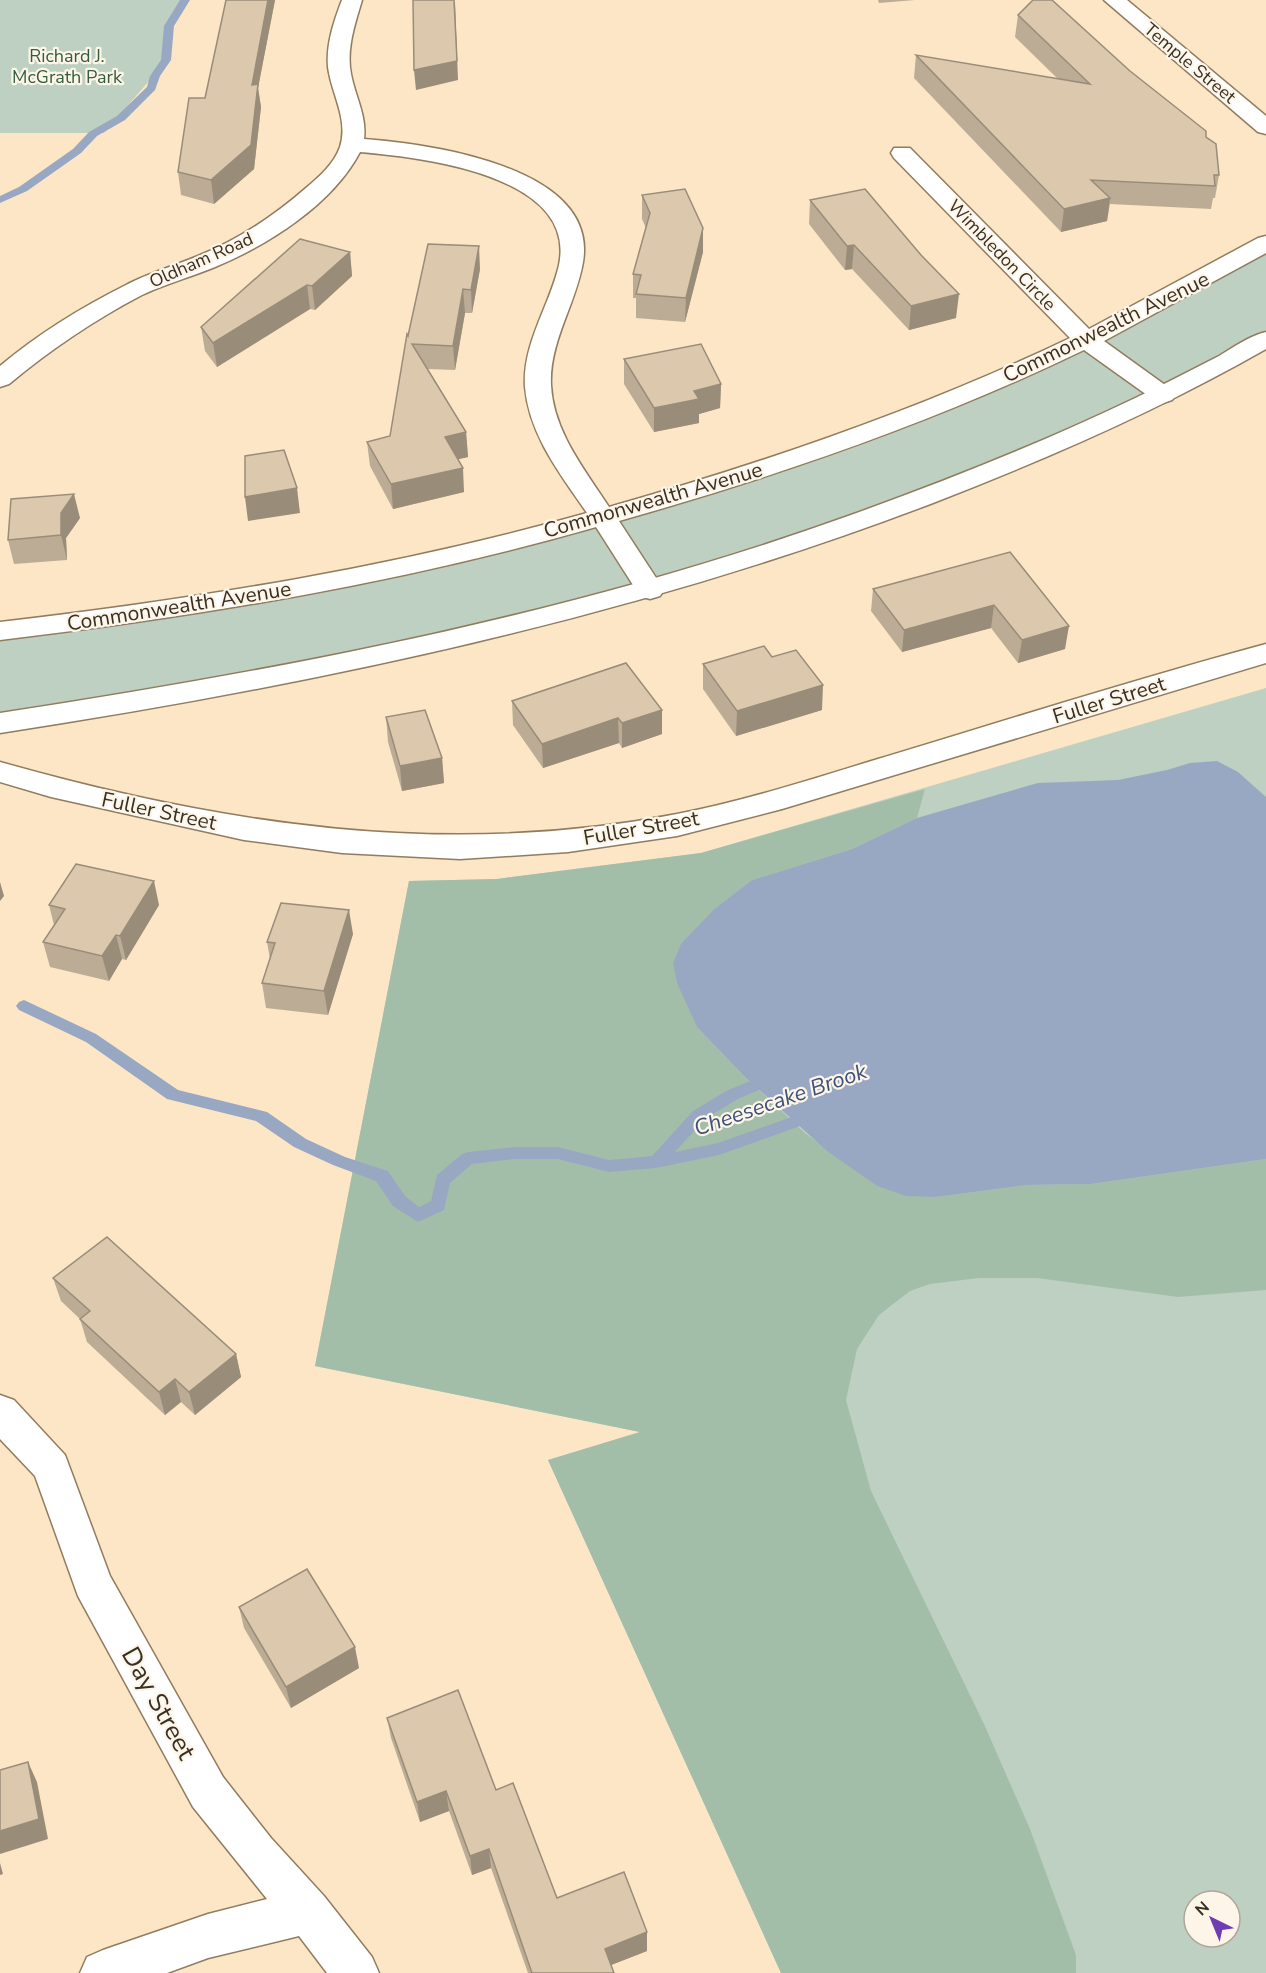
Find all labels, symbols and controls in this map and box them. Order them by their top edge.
street label: Temple Street [1139,17,1242,109]
park label: Richard J. McGrath Park [12,44,123,89]
street label: Wimbledon Circle [943,194,1061,316]
street label: Oldham Road [145,226,257,294]
street label: Commonwealth Avenue [998,265,1214,389]
street label: Commonwealth Avenue [540,455,766,545]
street label: Commonwealth Avenue [65,574,293,638]
street label: Fuller Street [1049,669,1170,730]
street label: Fuller Street [99,785,220,837]
street label: Fuller Street [581,804,702,852]
water label: Cheesecake Brook [690,1056,872,1144]
street label: Day Street [113,1641,204,1767]
north arrow [1182,1889,1242,1949]
text: N [1191,1897,1214,1921]

